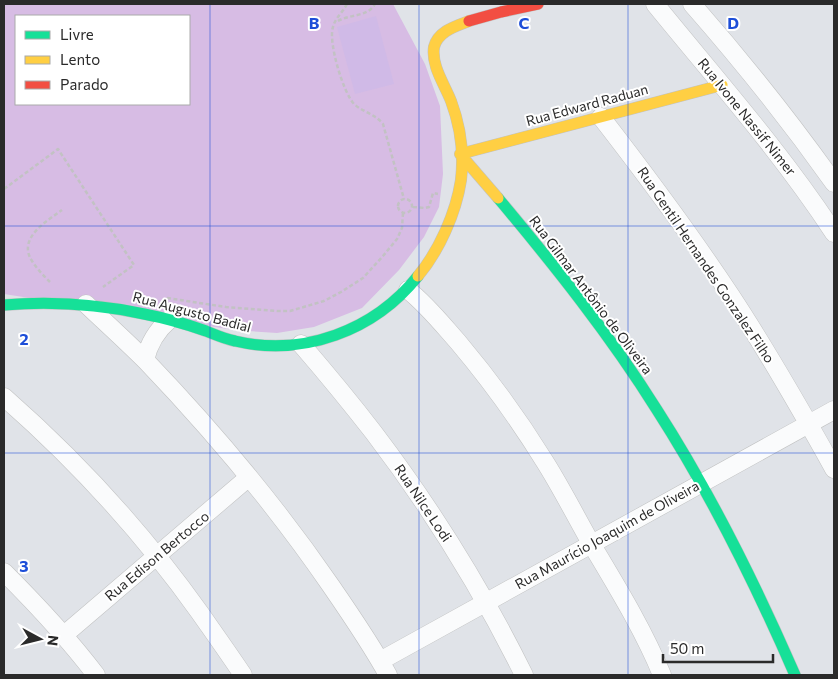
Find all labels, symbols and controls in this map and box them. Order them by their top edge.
text: B [309,13,320,32]
text: C [519,13,530,32]
text: D [727,13,739,32]
legend [15,15,190,105]
text: Livre [60,25,94,43]
text: Lento [60,50,100,68]
street label: Rua Ivone Nassif Nimer [695,55,800,179]
text: Parado [60,75,109,93]
street label: Rua Edward Raduan [524,80,650,129]
street label: Rua Gentil Hernandes Gonzalez Filho [634,163,779,366]
street label: Rua Gilmar Antônio de Oliveira [526,212,657,377]
street label: Rua Augusto Badial [131,288,253,335]
text: 2 [19,329,29,348]
street label: Rua Nilce Lodi [391,461,456,545]
street label: Rua Maurício Joaquim de Oliveira [512,477,702,592]
street label: Rua Edison Bertocco [101,507,212,604]
text: 3 [19,556,29,575]
north arrow [15,614,65,664]
scale bar [663,632,773,664]
text: N [44,634,62,647]
text: 50 m [670,639,704,657]

